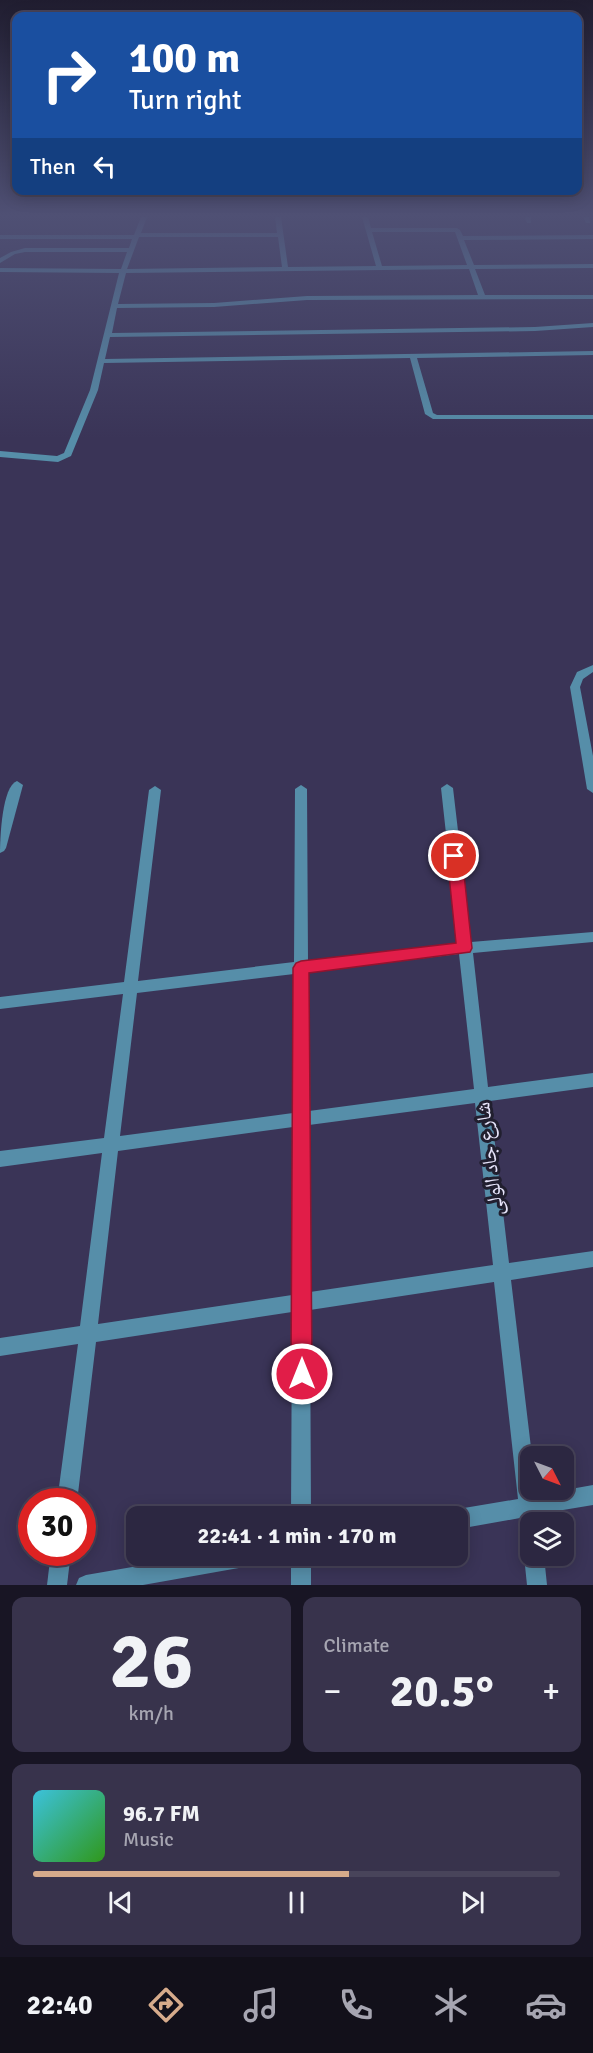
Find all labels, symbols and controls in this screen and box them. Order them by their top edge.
text: 100 m [129,33,240,84]
icon: right [30,36,108,114]
text: Turn right [129,84,242,117]
icon: left [88,150,121,183]
text: Then [30,153,76,180]
pin [428,830,479,881]
icon: arrive [437,839,470,872]
street label: شارع جاد الولى [469,1100,509,1218]
position arrow [270,1342,334,1406]
north arrow [520,1446,574,1500]
map controls [520,1446,574,1566]
speed limit sign: 30 [18,1488,96,1566]
button: layers [520,1512,574,1566]
text: 22:41 · 1 min · 170 m [197,1522,397,1549]
text: 26 [109,1614,193,1710]
text: Climate [324,1633,389,1658]
text: 20.5° [390,1664,494,1719]
text: − [324,1671,341,1712]
text: + [542,1671,560,1712]
text: km/h [129,1701,174,1726]
text: 96.7 FM [123,1800,200,1827]
text: Music [123,1827,174,1852]
icon: previous [104,1886,137,1919]
icon: pause [280,1886,313,1919]
icon: next [456,1886,489,1919]
icon: directions [145,1984,187,2026]
icon: music [240,1984,282,2026]
icon: phone [335,1984,377,2026]
icon: climate [430,1984,472,2026]
icon: car [525,1984,567,2026]
text: 22:40 [26,1989,93,2022]

